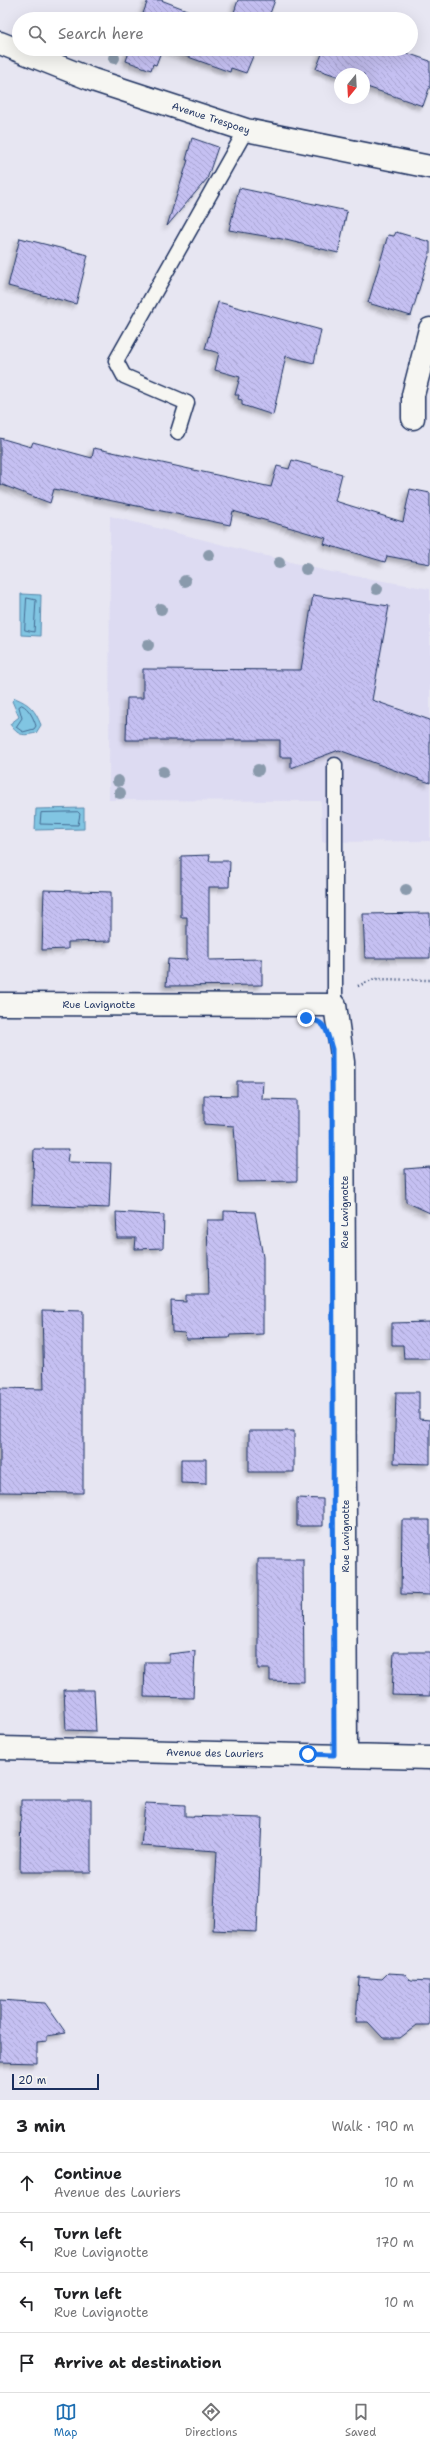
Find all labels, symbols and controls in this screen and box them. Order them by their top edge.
search box [12,12,418,56]
icon: search [26,23,48,45]
text: Search here [58,24,144,44]
north arrow [334,68,370,104]
street label: Avenue Trespoey [170,99,252,137]
street label: Rue Lavignotte [63,998,136,1011]
route end [297,1009,315,1027]
street label: Rue Lavignotte [338,1175,351,1248]
street label: Rue Lavignotte [339,1499,352,1572]
route start [299,1745,317,1763]
street label: Avenue des Lauriers [166,1746,264,1760]
scale bar [12,2072,99,2091]
text: 20 m [18,2073,46,2088]
text: 3 min [16,2115,66,2137]
text: Walk · 190 m [332,2118,414,2135]
text: Continue [54,2164,122,2184]
icon: ahead [16,2172,38,2194]
text: 10 m [384,2174,414,2191]
text: Avenue des Lauriers [54,2184,181,2201]
text: Turn left [54,2224,122,2244]
icon: left [16,2232,38,2254]
text: 170 m [376,2234,414,2251]
text: Rue Lavignotte [54,2244,149,2261]
text: Turn left [54,2284,122,2304]
icon: left [16,2292,38,2314]
text: 10 m [384,2294,414,2311]
text: Rue Lavignotte [54,2304,149,2321]
icon: arrive [16,2352,38,2374]
text: Arrive at destination [54,2353,222,2373]
tab: Map [54,2401,77,2440]
tab: Directions [185,2401,237,2440]
tab: Saved [345,2401,376,2440]

